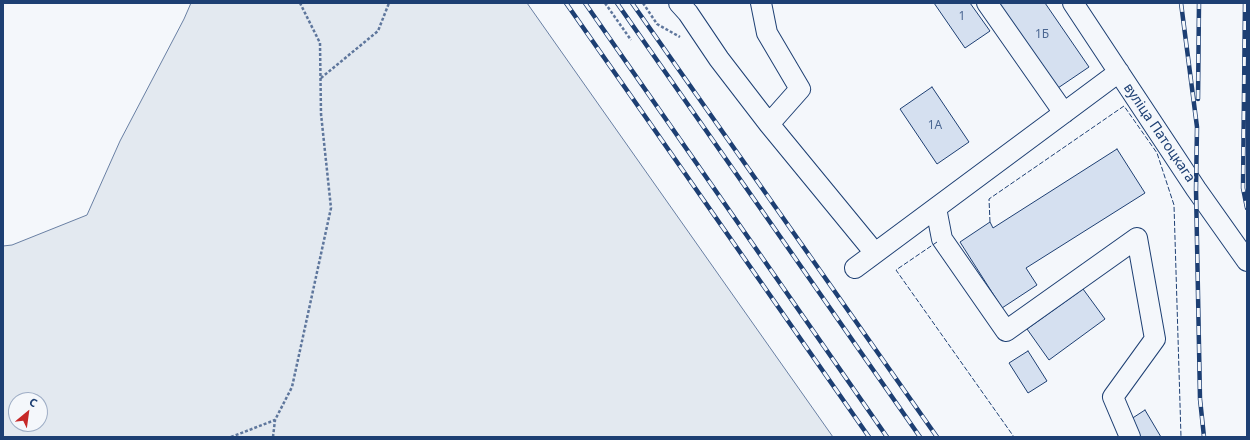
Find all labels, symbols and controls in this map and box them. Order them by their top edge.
house number: 1 [959,10,965,24]
house number: 1Б [1035,28,1049,42]
street label: вуліца Патоцкага [1120,80,1198,186]
house number: 1А [928,119,942,133]
north arrow [8,392,48,432]
text: С [27,394,40,410]

